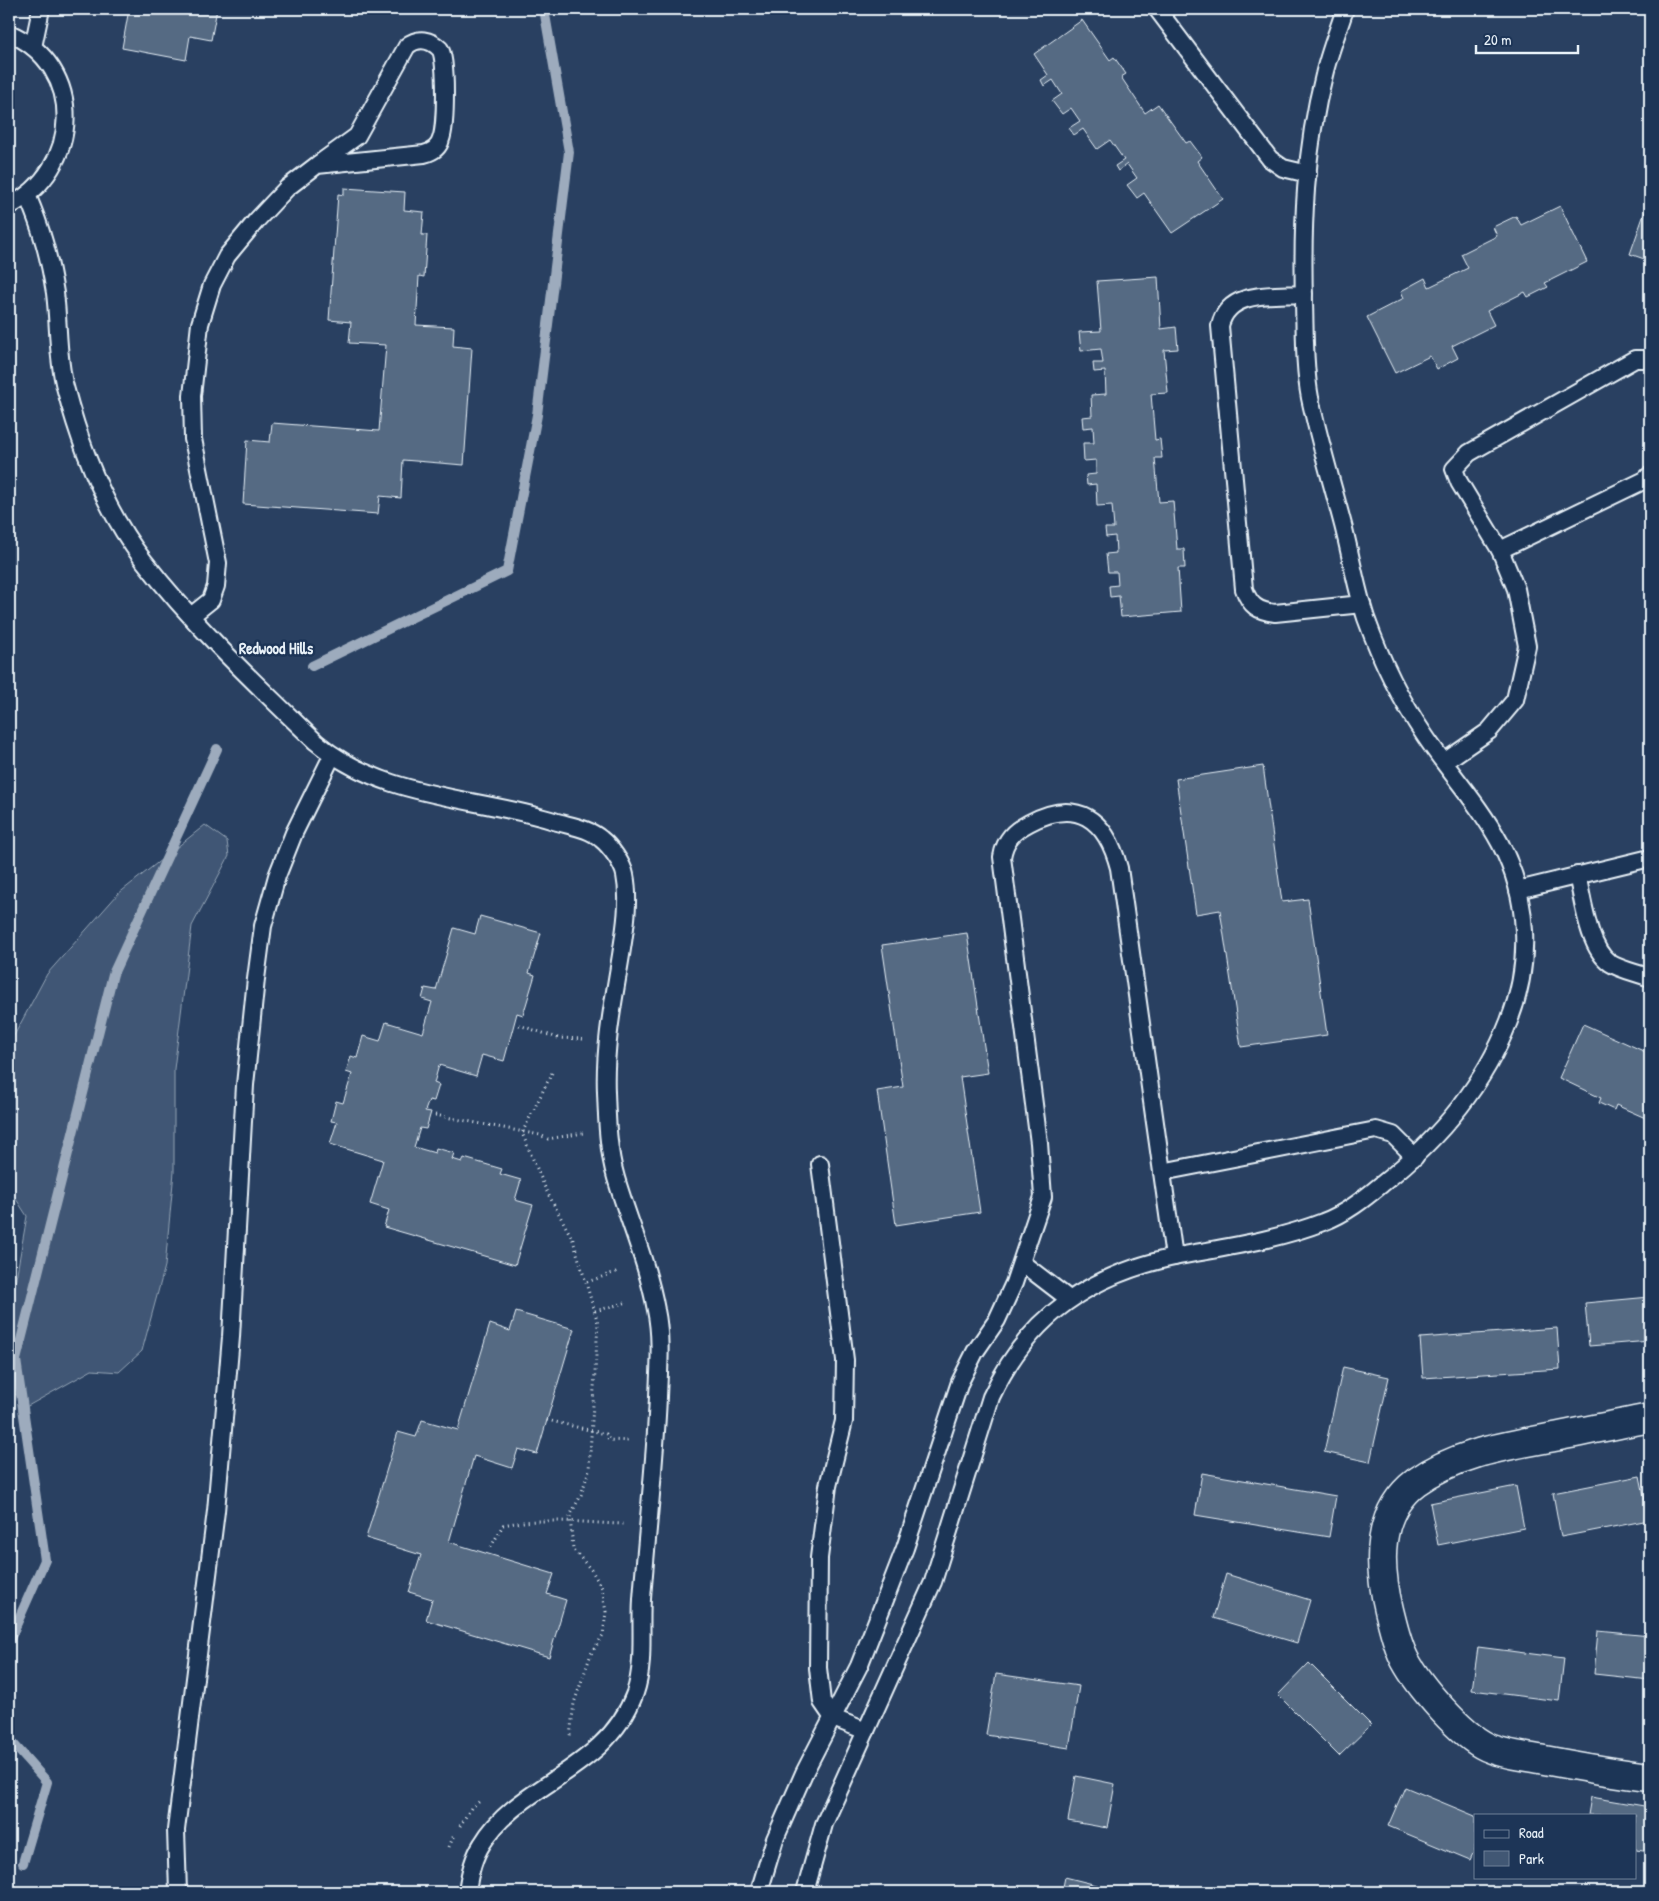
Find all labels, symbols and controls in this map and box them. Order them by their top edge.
scale bar [1476,22,1579,54]
text: 20 m [1484,29,1511,50]
district label: Redwood Hills [239,637,314,659]
legend [1474,1814,1636,1878]
text: Road [1519,1822,1544,1843]
text: Park [1519,1848,1544,1869]

